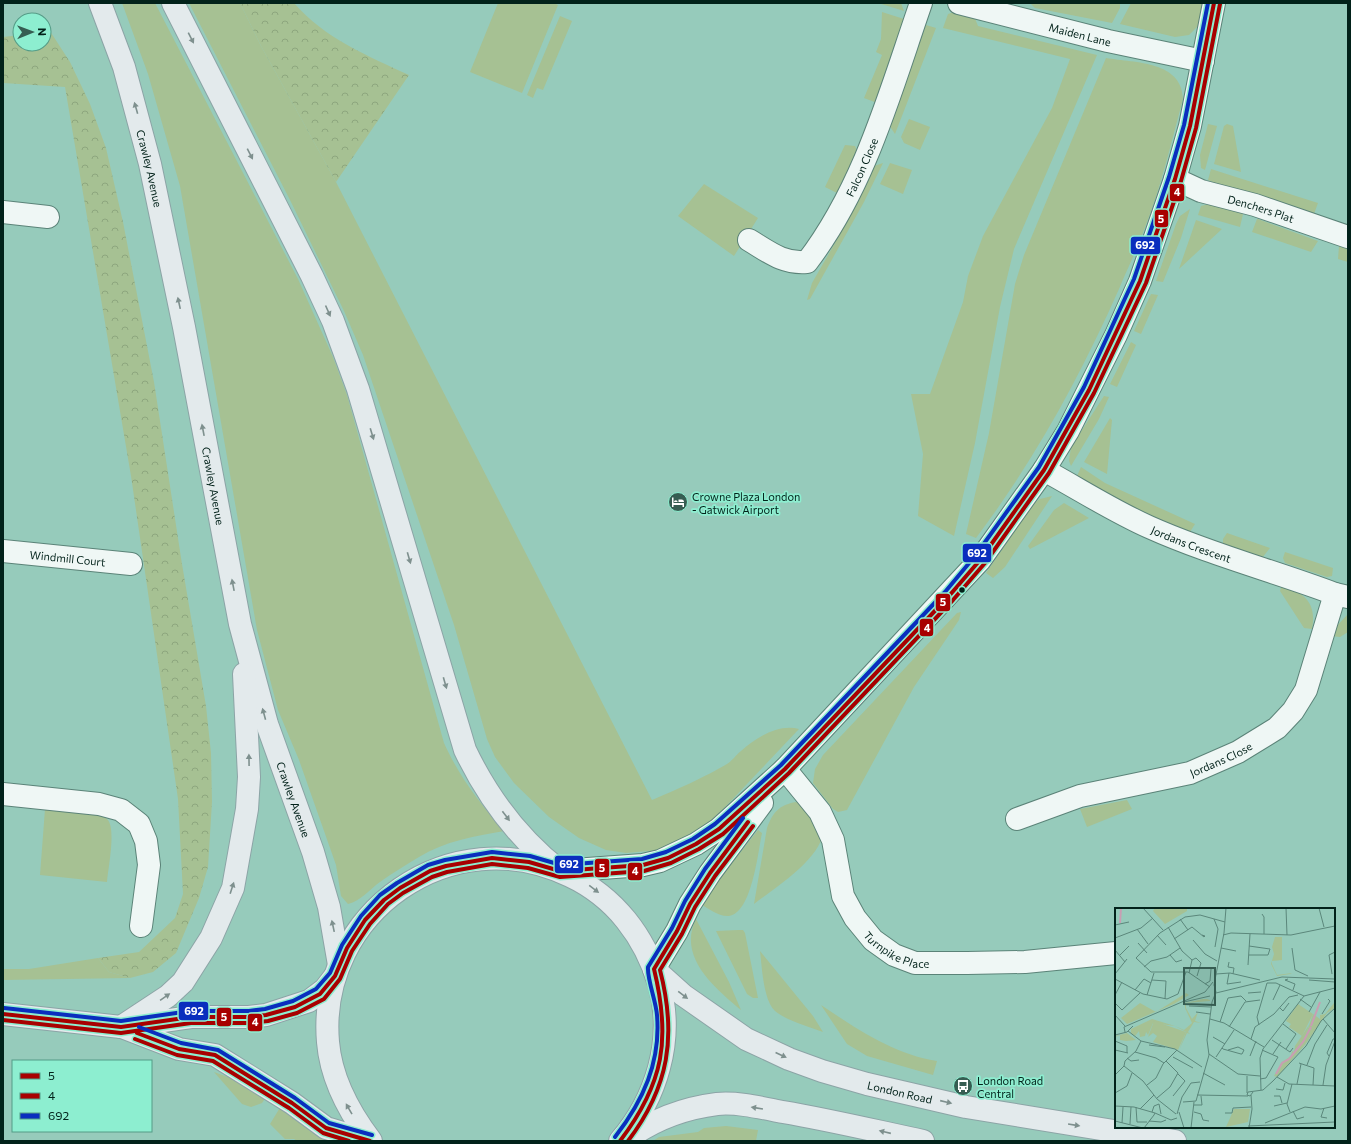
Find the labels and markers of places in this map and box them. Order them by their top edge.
place label: Crowne Plaza London - Gatwick Airport [692,490,800,516]
hotel icon: Crowne Plaza London - Gatwick Airport [667,491,689,513]
unlabelled marker [957,585,967,595]
place label: London Road Central [977,1074,1043,1100]
bus stop icon: London Road Central [952,1075,974,1097]

